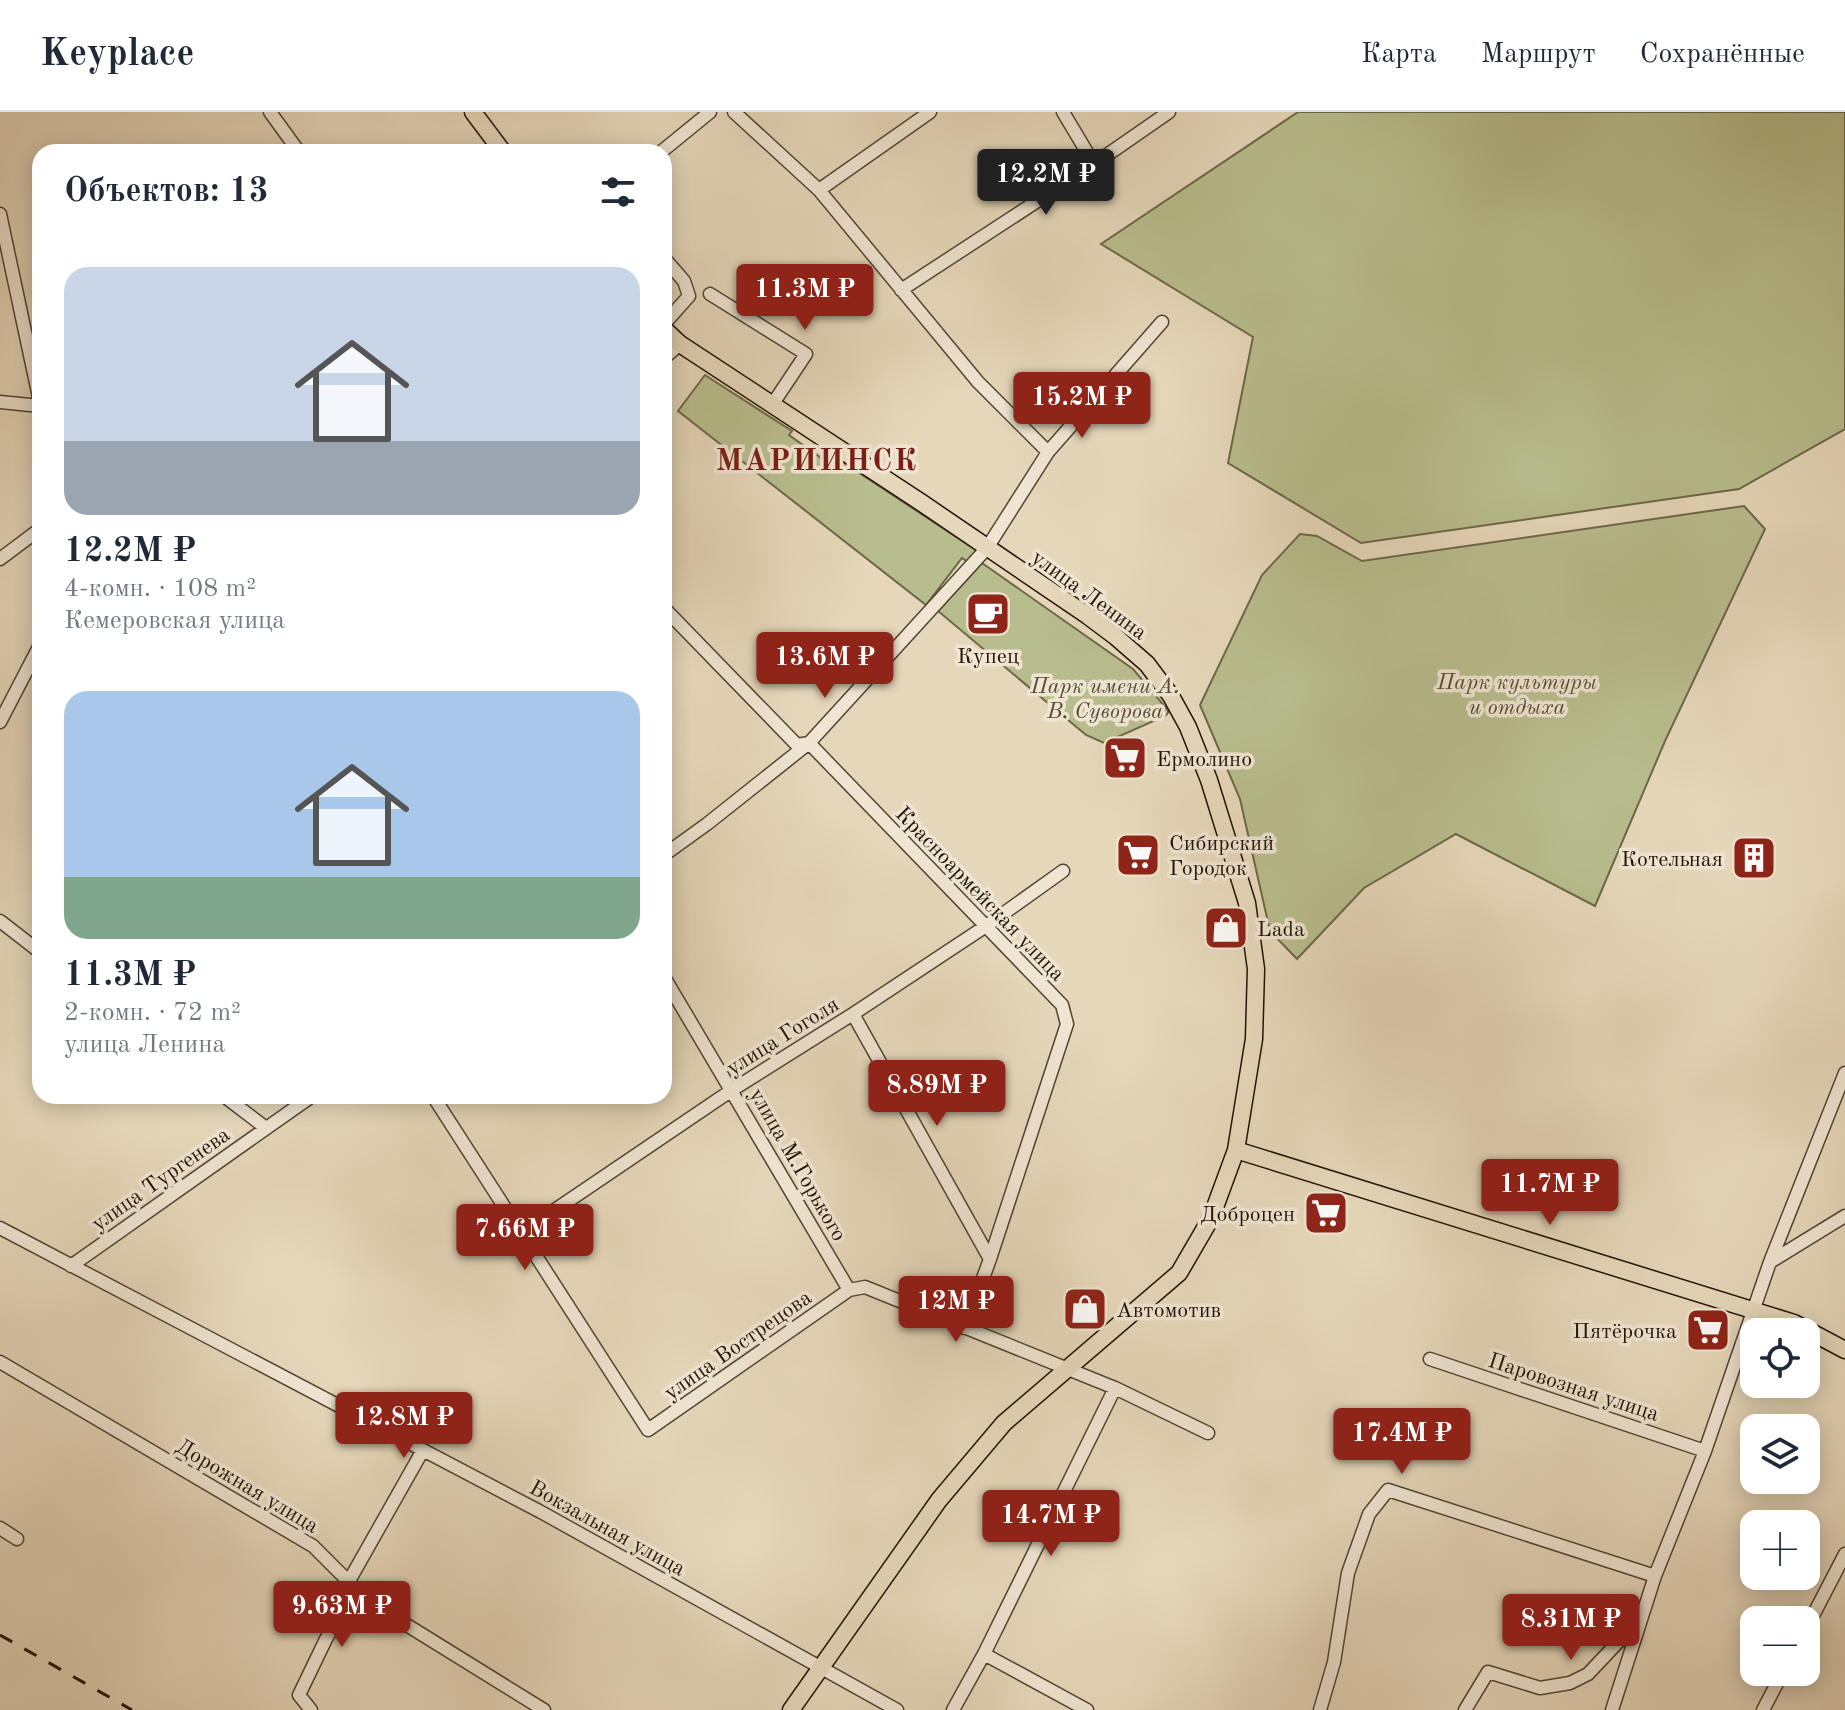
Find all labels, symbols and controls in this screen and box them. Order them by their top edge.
text: Keyplace [40,36,195,74]
text: Карта [1361,41,1437,69]
text: Маршрут [1481,41,1596,69]
text: Сохранённые [1640,41,1805,69]
pin: 12.2M ₽ [972,149,1120,217]
text: 12.2M ₽ [995,162,1097,188]
icon: filters [596,170,640,214]
text: Объектов: 13 [64,175,268,209]
pin: 11.3M ₽ [731,264,879,332]
text: 11.3M ₽ [754,277,856,303]
icon: home [280,319,424,463]
pin: 15.2M ₽ [1008,372,1156,440]
text: 15.2M ₽ [1031,385,1133,411]
district label: МАРИИНСК [716,447,918,477]
text: 12.2M ₽ [64,535,196,569]
street label: улица Ленина [1027,547,1151,645]
text: 4-комн. · 108 m² [64,576,256,602]
cafe icon: Купец [964,590,1012,638]
text: Кемеровская улица [64,608,285,634]
pin: 13.6M ₽ [751,632,899,700]
text: 13.6M ₽ [774,645,876,671]
place label: Купец [957,646,1019,668]
park label: Парк культуры и отдыха [1436,672,1597,719]
park label: Парк имени А. В. Суворова [1030,676,1179,723]
supermarket icon: Ермолино [1101,734,1149,782]
icon: home [280,743,424,887]
place label: Ермолино [1156,749,1252,771]
street label: Красноармейская улица [891,803,1069,986]
supermarket icon: Сибирский Городок [1114,831,1162,879]
place label: Сибирский Городок [1169,833,1274,880]
building icon: Котельная [1730,834,1778,882]
place label: Котельная [1621,849,1723,871]
shop icon: Lada [1202,904,1250,952]
place label: Lada [1257,919,1305,941]
text: 11.3M ₽ [64,959,196,993]
street label: улица Гоголя [723,993,843,1080]
text: 2-комн. · 72 m² [64,1000,241,1026]
text: улица Ленина [64,1032,225,1058]
pin: 8.89M ₽ [863,1060,1011,1128]
text: 8.89M ₽ [886,1073,988,1099]
street label: улица М.Горького [745,1085,850,1245]
street label: улица Тургенева [88,1124,234,1236]
pin: 11.7M ₽ [1476,1159,1624,1227]
text: 11.7M ₽ [1499,1172,1601,1198]
supermarket icon: Доброцен [1302,1189,1350,1237]
pin: 7.66M ₽ [451,1204,599,1272]
place label: Доброцен [1200,1204,1295,1226]
text: 7.66M ₽ [474,1217,576,1243]
pin: 12M ₽ [900,1276,1012,1344]
shop icon: Автомотив [1061,1285,1109,1333]
street label: улица Вострецова [660,1287,816,1405]
text: 12M ₽ [917,1289,995,1315]
place label: Автомотив [1116,1300,1221,1322]
supermarket icon: Пятёрочка [1684,1306,1732,1354]
map controls [1740,1318,1820,1686]
button: locate [1740,1318,1820,1398]
place label: Пятёрочка [1572,1321,1677,1343]
street label: Паровозная улица [1485,1350,1662,1426]
pin: 12.8M ₽ [330,1392,478,1460]
text: 12.8M ₽ [353,1405,455,1431]
pin: 17.4M ₽ [1328,1408,1476,1476]
button: layers [1740,1414,1820,1494]
text: 17.4M ₽ [1351,1421,1453,1447]
street label: Дорожная улица [172,1436,322,1538]
street label: Вокзальная улица [525,1477,689,1581]
pin: 14.7M ₽ [977,1490,1125,1558]
text: 14.7M ₽ [1000,1503,1102,1529]
button: + [1740,1510,1820,1590]
pin: 9.63M ₽ [268,1581,416,1649]
text: 9.63M ₽ [291,1594,393,1620]
pin: 8.31M ₽ [1497,1594,1645,1662]
button: − [1740,1606,1820,1686]
text: 8.31M ₽ [1520,1607,1622,1633]

